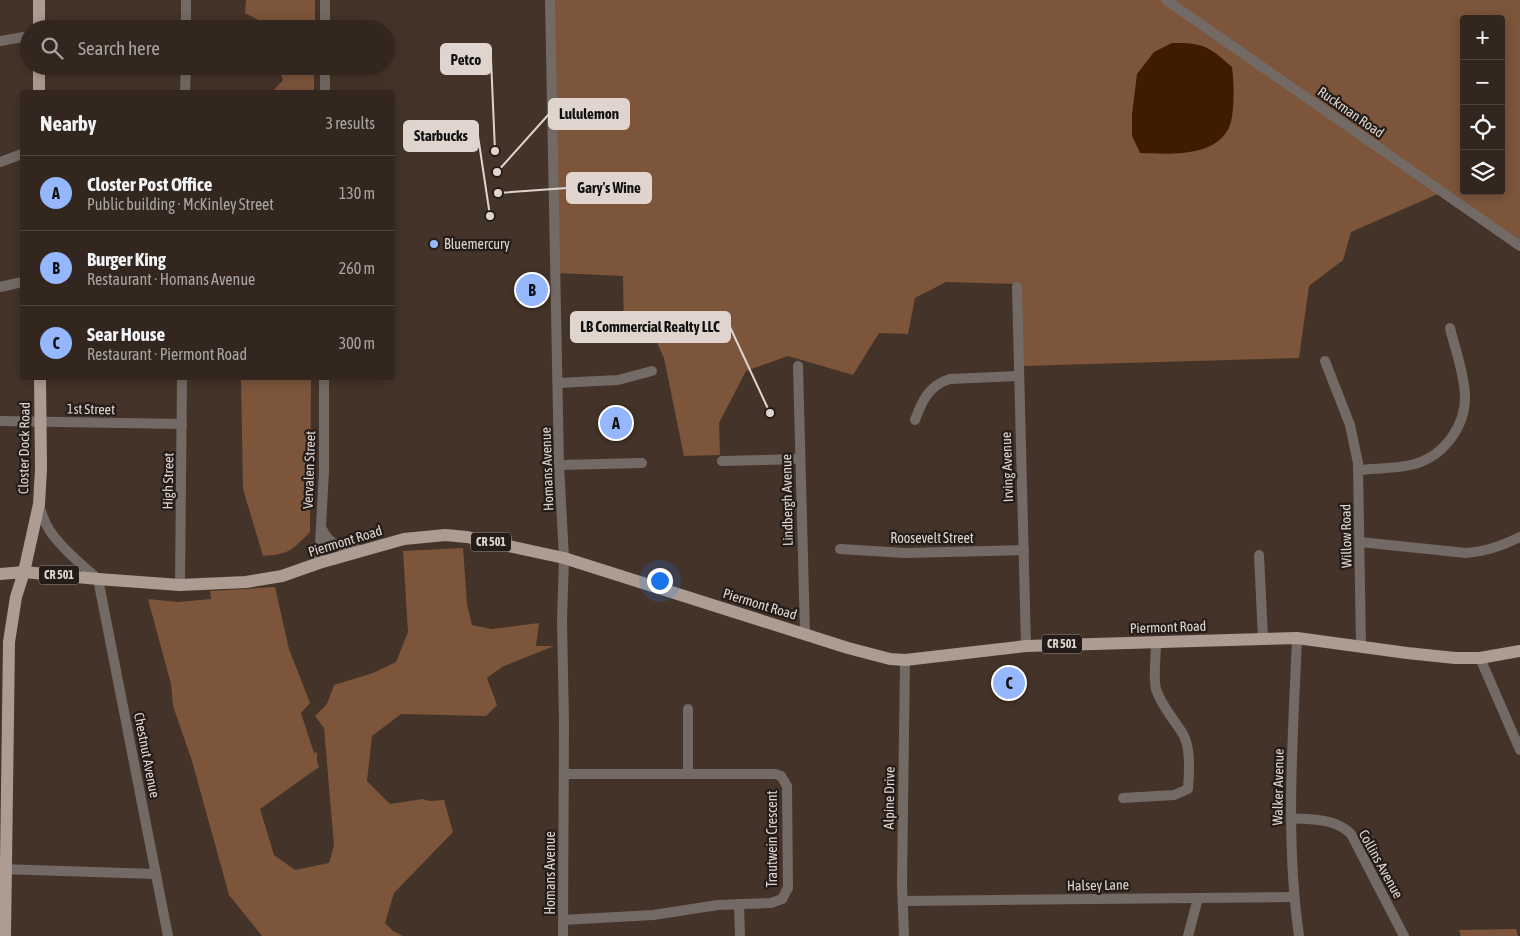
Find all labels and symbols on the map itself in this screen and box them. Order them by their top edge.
callout: Petco [441,44,491,74]
text: Petco [451,51,481,68]
street label: Ruckman Road [1315,83,1387,141]
callout: Lululemon [549,99,629,129]
text: Lululemon [559,105,619,122]
callout: Starbucks [404,121,478,151]
text: Starbucks [414,127,469,144]
callout: Gary's Wine [567,173,651,203]
text: Gary's Wine [577,179,641,196]
place label: Bluemercury [444,236,510,252]
marker: Bluemercury [428,238,440,250]
pin: B [516,271,548,309]
callout: LB Commercial Realty LLC [571,312,730,342]
text: LB Commercial Realty LLC [580,318,720,335]
street label: 1st Street [67,401,115,417]
street label: Closter Dock Road [15,402,33,494]
pin: A [600,404,632,442]
street label: Homans Avenue [538,427,556,511]
street label: Vervalen Street [300,431,318,509]
street label: Irving Avenue [998,432,1016,502]
street label: High Street [160,452,176,510]
street label: Lindbergh Avenue [778,454,796,546]
street label: Willow Road [1337,504,1355,568]
street label: Piermont Road [306,522,384,560]
street label: Roosevelt Street [890,530,974,546]
road number: CR 501 [471,532,511,552]
road number: CR 501 [39,566,79,584]
your location [647,568,673,594]
street label: Piermont Road [721,585,799,623]
street label: Piermont Road [1130,618,1206,636]
road number: CR 501 [1042,634,1082,654]
pin: C [993,664,1025,702]
street label: Chestnut Avenue [131,711,163,799]
street label: Walker Avenue [1269,748,1287,826]
street label: Alpine Drive [880,767,898,829]
street label: Trautwein Crescent [764,790,780,888]
street label: Collins Avenue [1356,827,1406,901]
street label: Homans Avenue [542,831,558,915]
street label: Halsey Lane [1067,876,1129,894]

